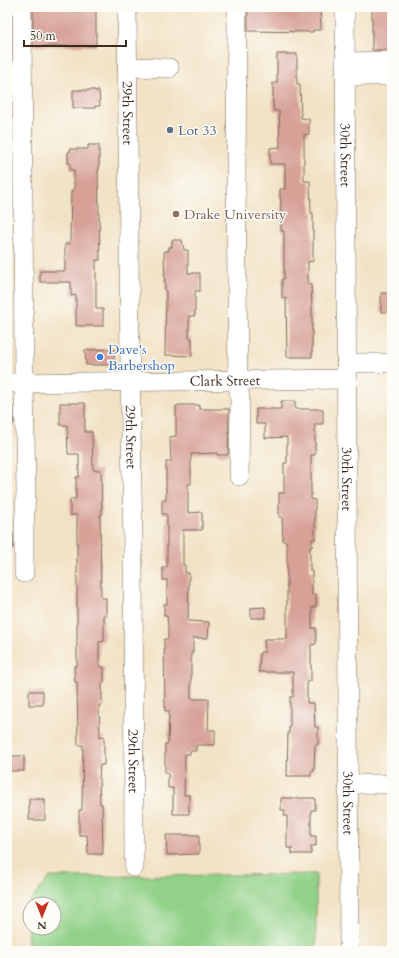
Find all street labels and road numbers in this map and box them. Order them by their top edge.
street label: 29th Street [118,81,138,146]
street label: 30th Street [336,123,355,188]
street label: Clark Street [190,371,261,390]
street label: 29th Street [121,405,141,470]
street label: 30th Street [337,447,357,512]
street label: 29th Street [124,729,143,794]
street label: 30th Street [339,771,358,836]

